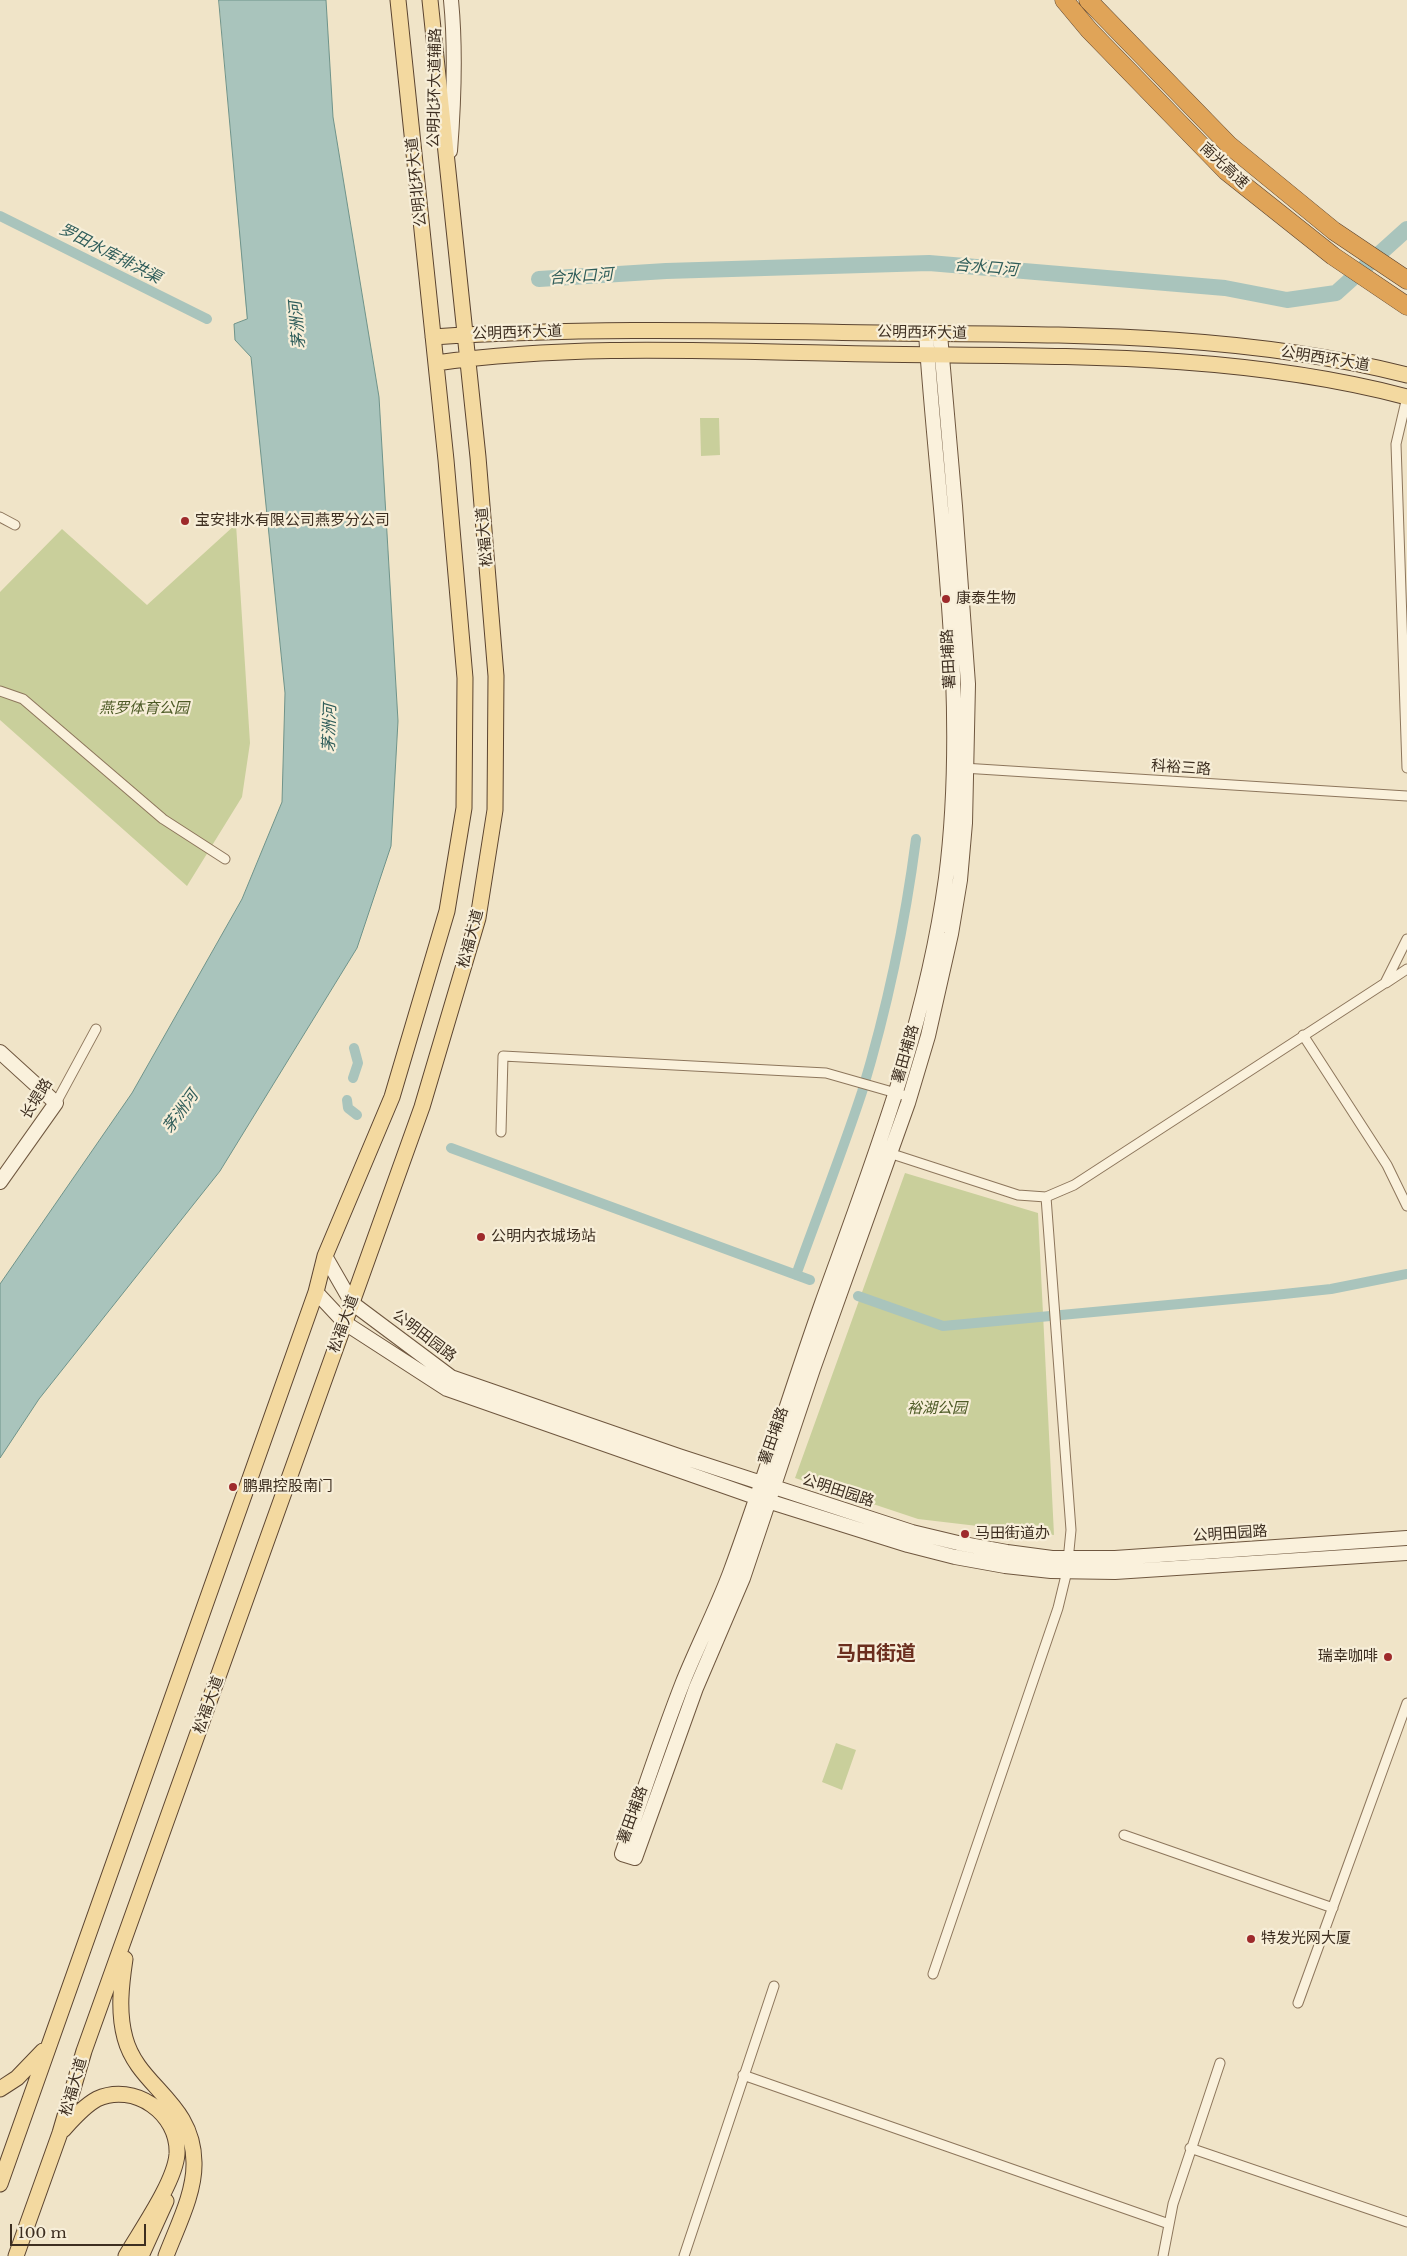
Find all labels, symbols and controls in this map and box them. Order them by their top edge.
street label: 公明北环大道辅路 [425,28,445,148]
street label: 公明北环大道 [403,136,431,228]
street label: 南光高速 [1196,139,1252,193]
water label: 罗田水库排洪渠 [56,220,164,288]
water label: 合水口河 [953,256,1019,280]
water label: 合水口河 [548,265,614,289]
water label: 茅洲河 [286,300,310,350]
street label: 公明西环大道 [472,322,562,344]
street label: 公明西环大道 [877,323,967,343]
street label: 公明西环大道 [1279,343,1371,375]
street label: 松福大道 [473,506,497,568]
place label: 宝安排水有限公司燕罗分公司 [195,512,390,530]
marker: 宝安排水有限公司燕罗分公司 [179,515,191,527]
place label: 康泰生物 [956,590,1016,608]
marker: 康泰生物 [940,593,952,605]
street label: 薯田埔路 [938,629,960,689]
park label: 燕罗体育公园 [99,700,189,718]
water label: 茅洲河 [320,704,340,752]
street label: 科裕三路 [1150,757,1212,779]
street label: 松福大道 [455,908,487,970]
street label: 薯田埔路 [889,1023,923,1085]
street label: 长堤路 [17,1075,57,1123]
water label: 茅洲河 [159,1087,203,1137]
place label: 公明内衣城场站 [491,1228,596,1246]
marker: 公明内衣城场站 [475,1231,487,1243]
street label: 松福大道 [325,1293,363,1355]
street label: 公明田园路 [389,1306,459,1366]
park label: 裕湖公园 [907,1400,967,1418]
street label: 薯田埔路 [756,1405,792,1467]
street label: 公明田园路 [800,1471,876,1511]
place label: 鹏鼎控股南门 [243,1478,333,1496]
marker: 鹏鼎控股南门 [227,1481,239,1493]
street label: 公明田园路 [1192,1522,1268,1546]
place label: 马田街道办 [975,1525,1050,1543]
marker: 马田街道办 [959,1528,971,1540]
district label: 马田街道 [836,1642,916,1666]
place label: 瑞幸咖啡 [1318,1648,1378,1666]
marker: 瑞幸咖啡 [1382,1651,1394,1663]
street label: 松福大道 [190,1674,228,1736]
street label: 薯田埔路 [614,1784,652,1846]
place label: 特发光网大厦 [1261,1930,1351,1948]
marker: 特发光网大厦 [1245,1933,1257,1945]
street label: 松福大道 [57,2056,91,2118]
scale bar [12,2214,149,2246]
text: 100 m [18,2223,67,2242]

